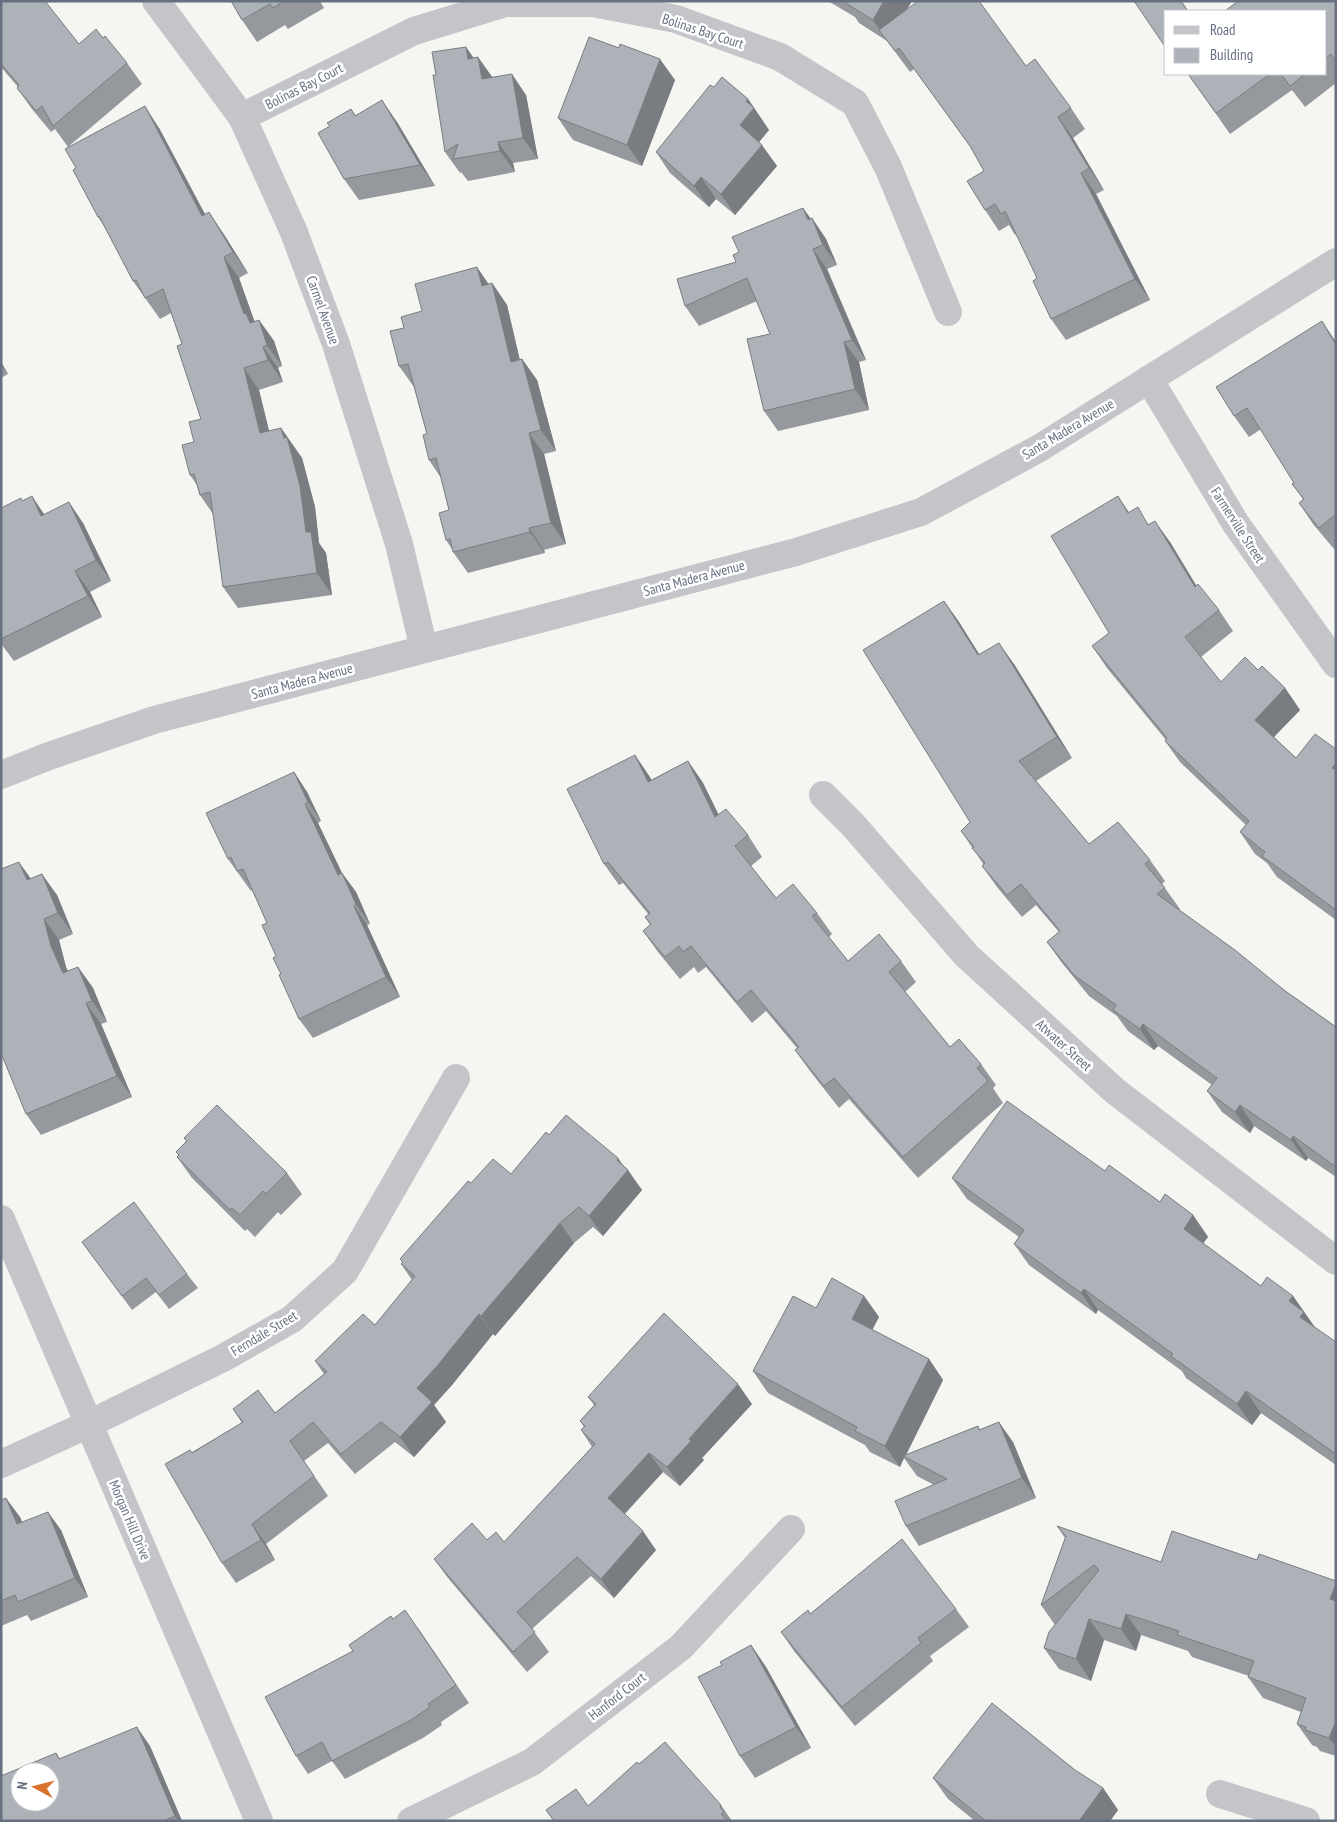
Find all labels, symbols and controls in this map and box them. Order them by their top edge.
street label: Bolinas Bay Court [660,9,746,53]
legend [1164,10,1327,75]
text: Road [1210,20,1236,39]
text: Building [1210,45,1253,64]
street label: Bolinas Bay Court [262,59,346,113]
street label: Carmel Avenue [302,273,344,347]
street label: Santa Madera Avenue [1019,394,1117,463]
street label: Farmerville Street [1207,484,1269,566]
street label: Santa Madera Avenue [641,556,747,600]
street label: Santa Madera Avenue [249,659,355,703]
street label: Atwater Street [1032,1015,1096,1075]
street label: Ferndale Street [228,1306,301,1360]
street label: Morgan Hill Drive [105,1477,155,1563]
street label: Hanford Court [585,1668,649,1724]
north arrow [10,1762,60,1812]
text: N [13,1781,31,1790]

